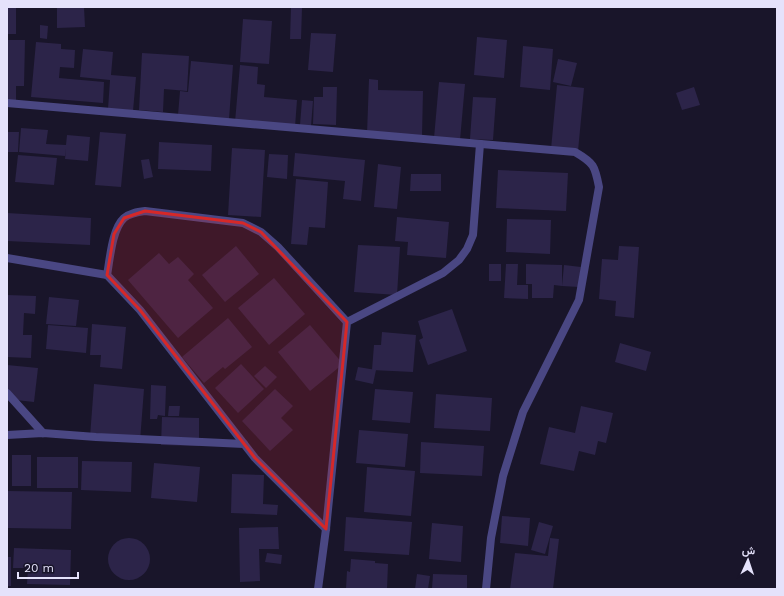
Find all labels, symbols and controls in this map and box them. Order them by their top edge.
north arrow [728,540,768,580]
text: ش [742,544,755,557]
scale bar [18,554,78,580]
text: 20 m [24,561,54,575]

